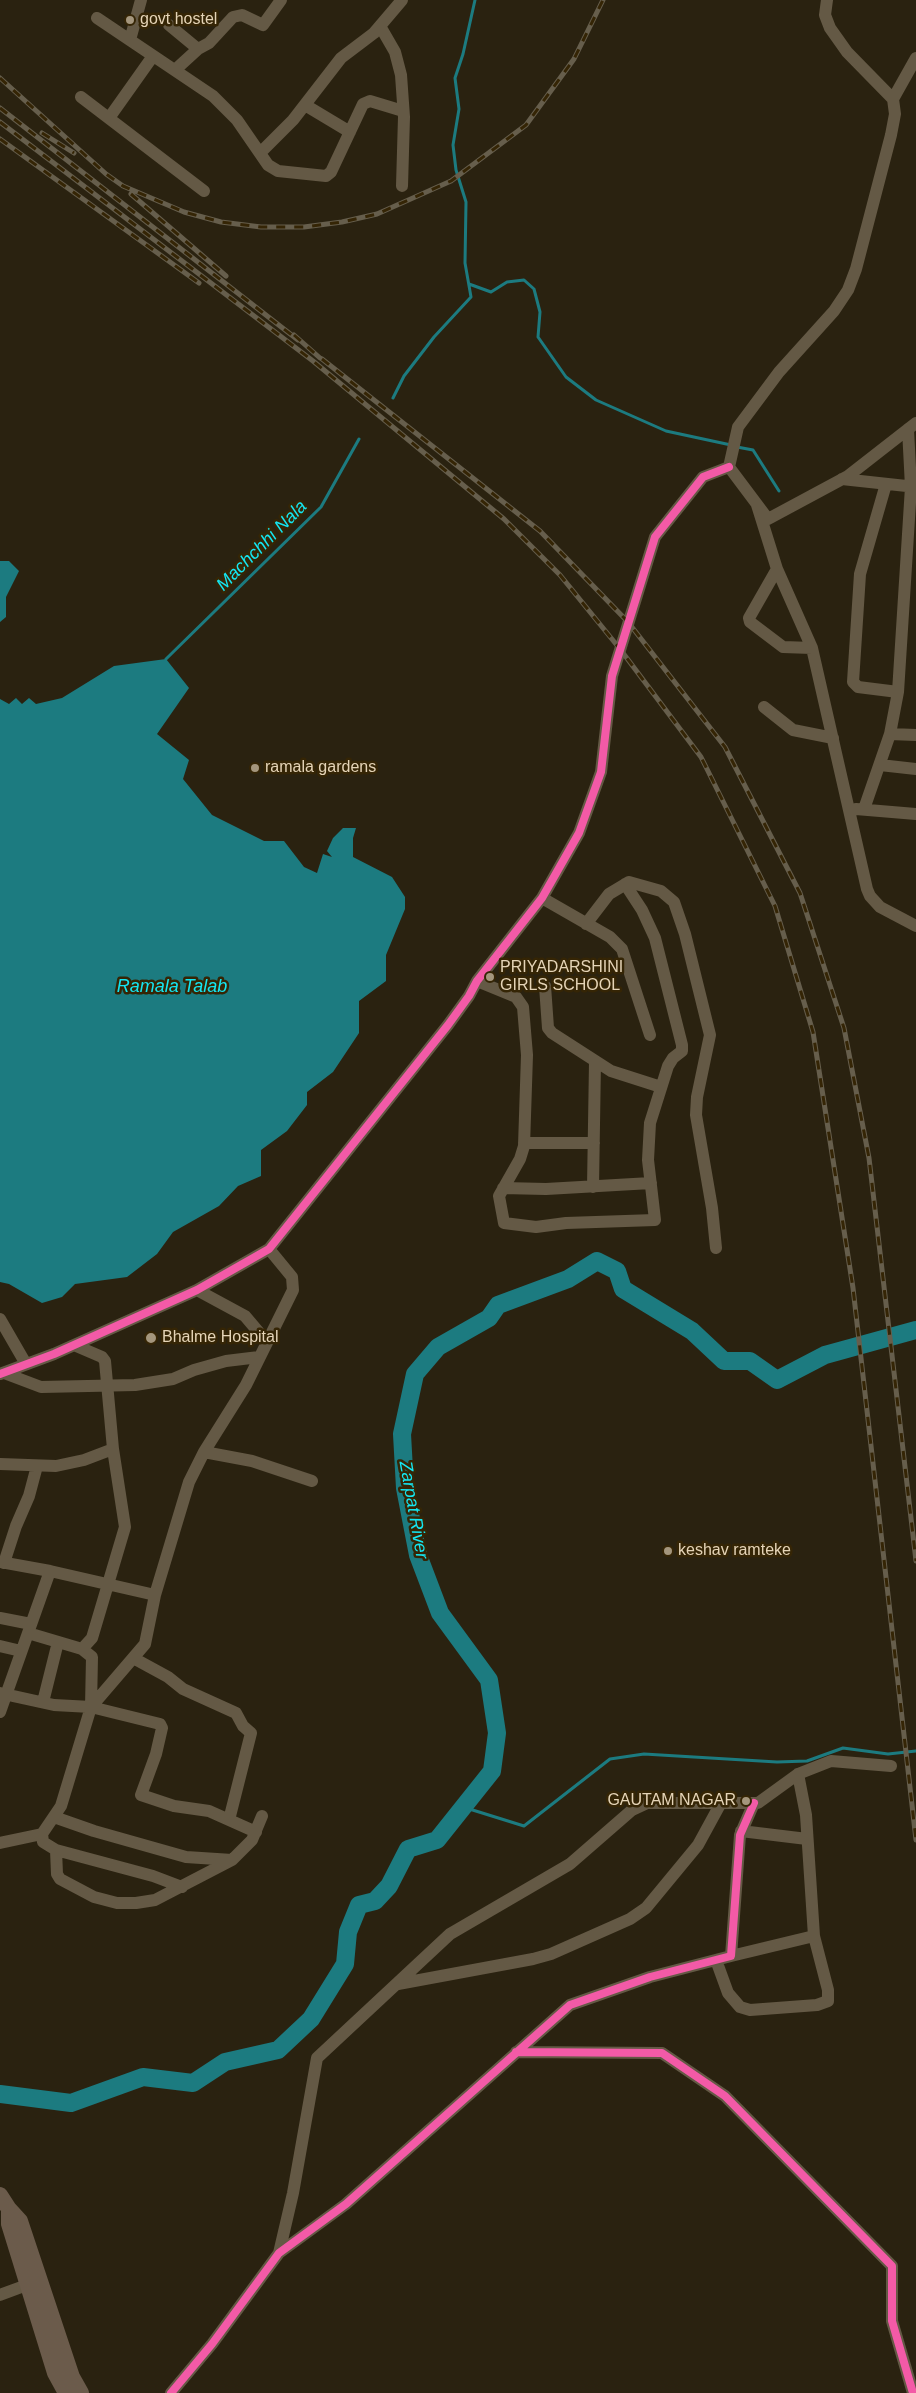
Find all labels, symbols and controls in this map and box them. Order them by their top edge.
place label: govt hostel [140,10,217,30]
marker: govt hostel [124,14,136,26]
water label: Machchhi Nala [212,496,312,596]
place label: ramala gardens [265,758,376,778]
marker: ramala gardens [249,762,261,774]
place label: PRIYADARSHINI GIRLS SCHOOL [500,958,623,996]
marker: PRIYADARSHINI GIRLS SCHOOL [484,971,496,983]
water label: Ramala Talab [117,976,227,998]
place label: Bhalme Hospital [162,1328,278,1348]
marker: Bhalme Hospital [144,1331,158,1345]
water label: Zarpat River [394,1459,432,1561]
place label: keshav ramteke [678,1541,791,1561]
marker: keshav ramteke [662,1545,674,1557]
place label: GAUTAM NAGAR [607,1791,736,1811]
marker: GAUTAM NAGAR [740,1795,752,1807]

